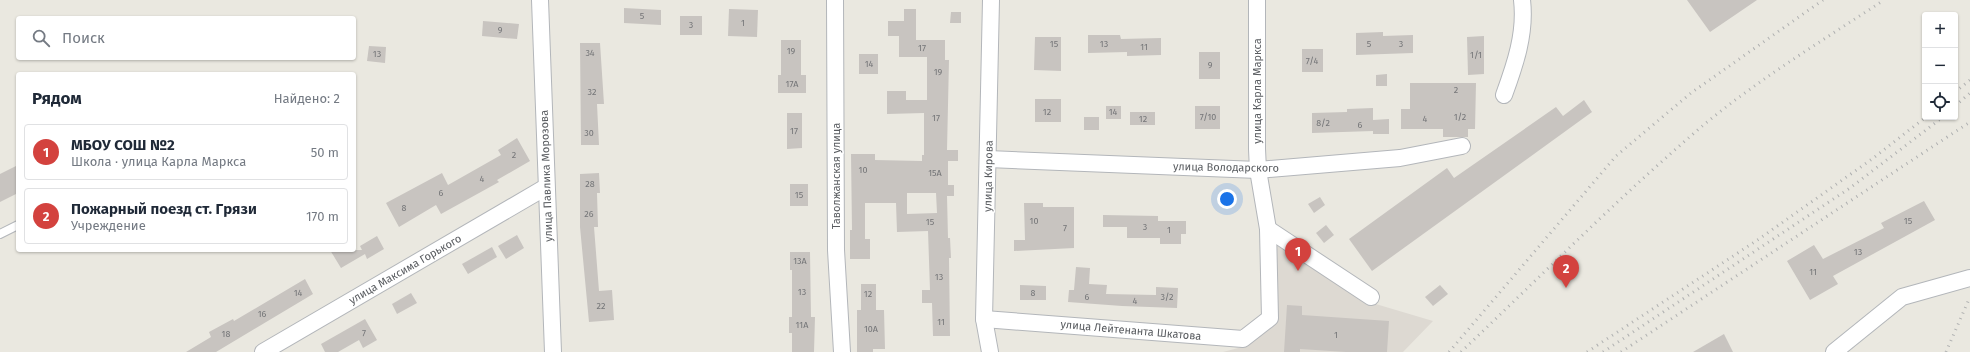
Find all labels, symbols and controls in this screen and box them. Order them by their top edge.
house number: 5 [640,11,645,21]
map controls [1922,12,1958,120]
button: + [1922,12,1958,48]
search box [16,16,356,60]
house number: 1 [741,18,745,28]
house number: 3 [689,20,693,30]
house number: 9 [498,25,503,35]
icon: search [30,27,52,49]
text: Поиск [62,29,105,47]
street label: улица Карла Маркса [1251,38,1264,144]
house number: 15 [1050,39,1059,49]
house number: 13 [1100,39,1108,49]
house number: 5 [1367,39,1372,49]
house number: 3 [1399,39,1403,49]
house number: 11 [1140,42,1148,52]
house number: 17 [918,43,926,53]
house number: 19 [787,46,796,56]
house number: 34 [585,48,595,58]
button: − [1922,48,1958,84]
house number: 13 [373,49,381,59]
house number: 1/1 [1470,50,1482,60]
house number: 7/4 [1306,56,1319,66]
house number: 14 [865,59,874,69]
house number: 9 [1208,60,1213,70]
house number: 19 [934,67,943,77]
house number: 17А [786,79,799,89]
button: locate [1922,84,1958,120]
house number: 2 [1454,85,1458,95]
house number: 32 [588,87,596,97]
text: Рядом [32,88,82,109]
text: Найдено: 2 [274,91,340,106]
house number: 12 [1043,107,1051,117]
house number: 14 [1109,107,1118,117]
street label: улица Павлика Морозова [538,110,555,242]
house number: 7/10 [1200,112,1216,122]
house number: 1/2 [1454,112,1466,122]
house number: 17 [932,113,940,123]
house number: 12 [1139,114,1147,124]
house number: 4 [1423,114,1428,124]
house number: 8/2 [1316,118,1330,128]
house number: 6 [1358,120,1363,130]
street label: Таволжанская улица [830,123,843,229]
house number: 17 [790,126,798,136]
house number: 30 [584,128,594,138]
text: МБОУ СОШ №2 [71,136,175,154]
street label: улица Кирова [981,140,996,212]
text: 1 [43,145,49,160]
text: 50 m [311,145,339,160]
house number: 2 [512,150,516,160]
text: Школа · улица Карла Маркса [71,154,246,169]
street label: улица Володарского [1173,160,1279,175]
house number: 10 [859,165,867,175]
house number: 15А [928,168,943,178]
house number: 4 [480,174,485,184]
house number: 28 [585,179,595,189]
house number: 6 [439,188,444,198]
your location [1217,189,1237,209]
house number: 15 [795,190,804,200]
text: Пожарный поезд ст. Грязи [71,200,257,218]
house number: 8 [402,203,407,213]
text: 2 [43,209,49,224]
text: 170 m [306,209,339,224]
house number: 26 [584,209,594,219]
house number: 10 [1030,216,1038,226]
house number: 15 [1904,216,1913,226]
house number: 15 [926,217,935,227]
text: Учреждение [71,218,146,233]
house number: 3 [1143,222,1147,232]
house number: 7 [1063,223,1067,233]
house number: 1 [1167,225,1171,235]
street label: улица Максима Горького [347,232,464,307]
pin: 1 [1285,238,1311,271]
house number: 13 [1854,247,1862,257]
pin: 2 [1553,255,1579,288]
house number: 13А [793,256,808,266]
house number: 11 [1809,267,1817,277]
house number: 13 [935,272,943,282]
house number: 13 [798,287,806,297]
house number: 14 [294,288,303,298]
house number: 8 [1031,288,1036,298]
house number: 12 [864,289,872,299]
house number: 6 [1085,292,1090,302]
house number: 3/2 [1160,292,1174,302]
house number: 4 [1133,296,1138,306]
house number: 22 [597,301,605,311]
house number: 16 [258,309,267,319]
house number: 11 [937,317,945,327]
street label: улица Лейтенанта Шкатова [1060,318,1202,343]
house number: 11А [796,320,809,330]
house number: 10А [864,324,879,334]
house number: 7 [362,328,366,338]
house number: 18 [222,329,230,339]
house number: 1 [1334,330,1338,340]

